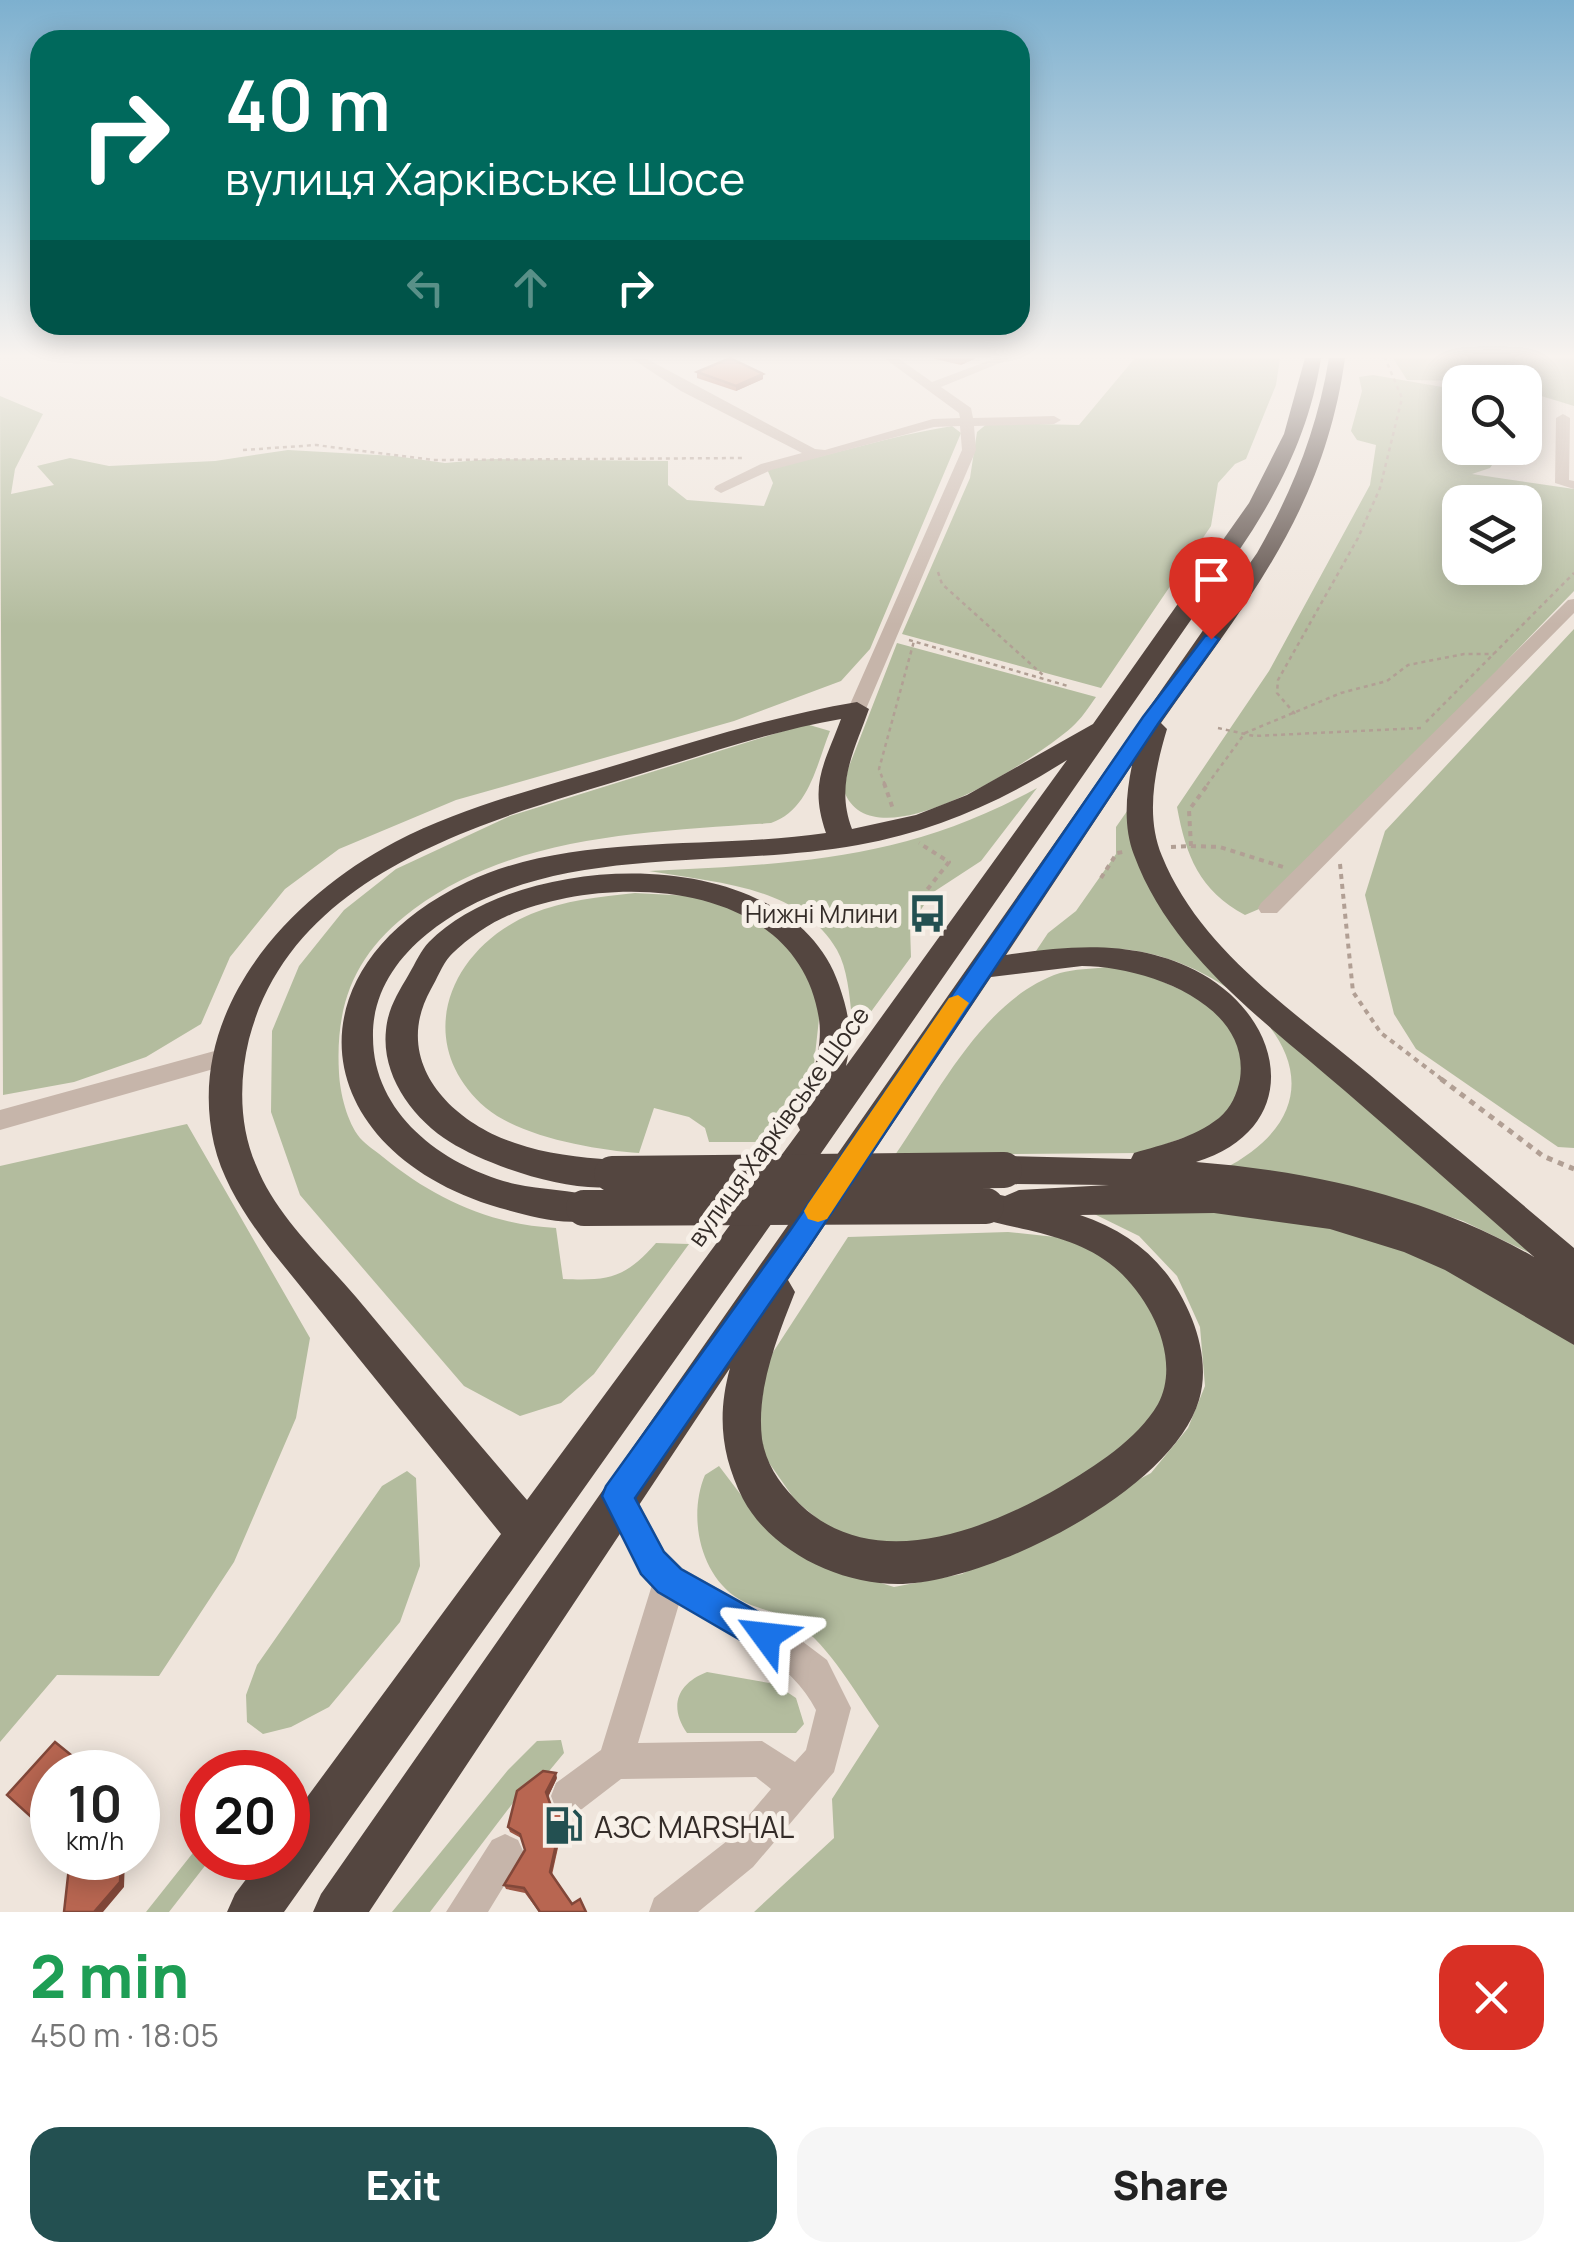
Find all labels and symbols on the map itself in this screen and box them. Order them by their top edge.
pin [1169,537,1254,640]
bus stop icon: Нижні Млини [907,892,949,934]
place label: Нижні Млини [745,896,898,931]
street label: вулиця Харківське Шосе [679,999,877,1253]
position arrow [714,1584,818,1688]
speed limit sign: 20 [180,1750,310,1880]
fuel station icon: АЗС MARSHAL [543,1805,585,1847]
place label: АЗС MARSHAL [594,1806,794,1847]

